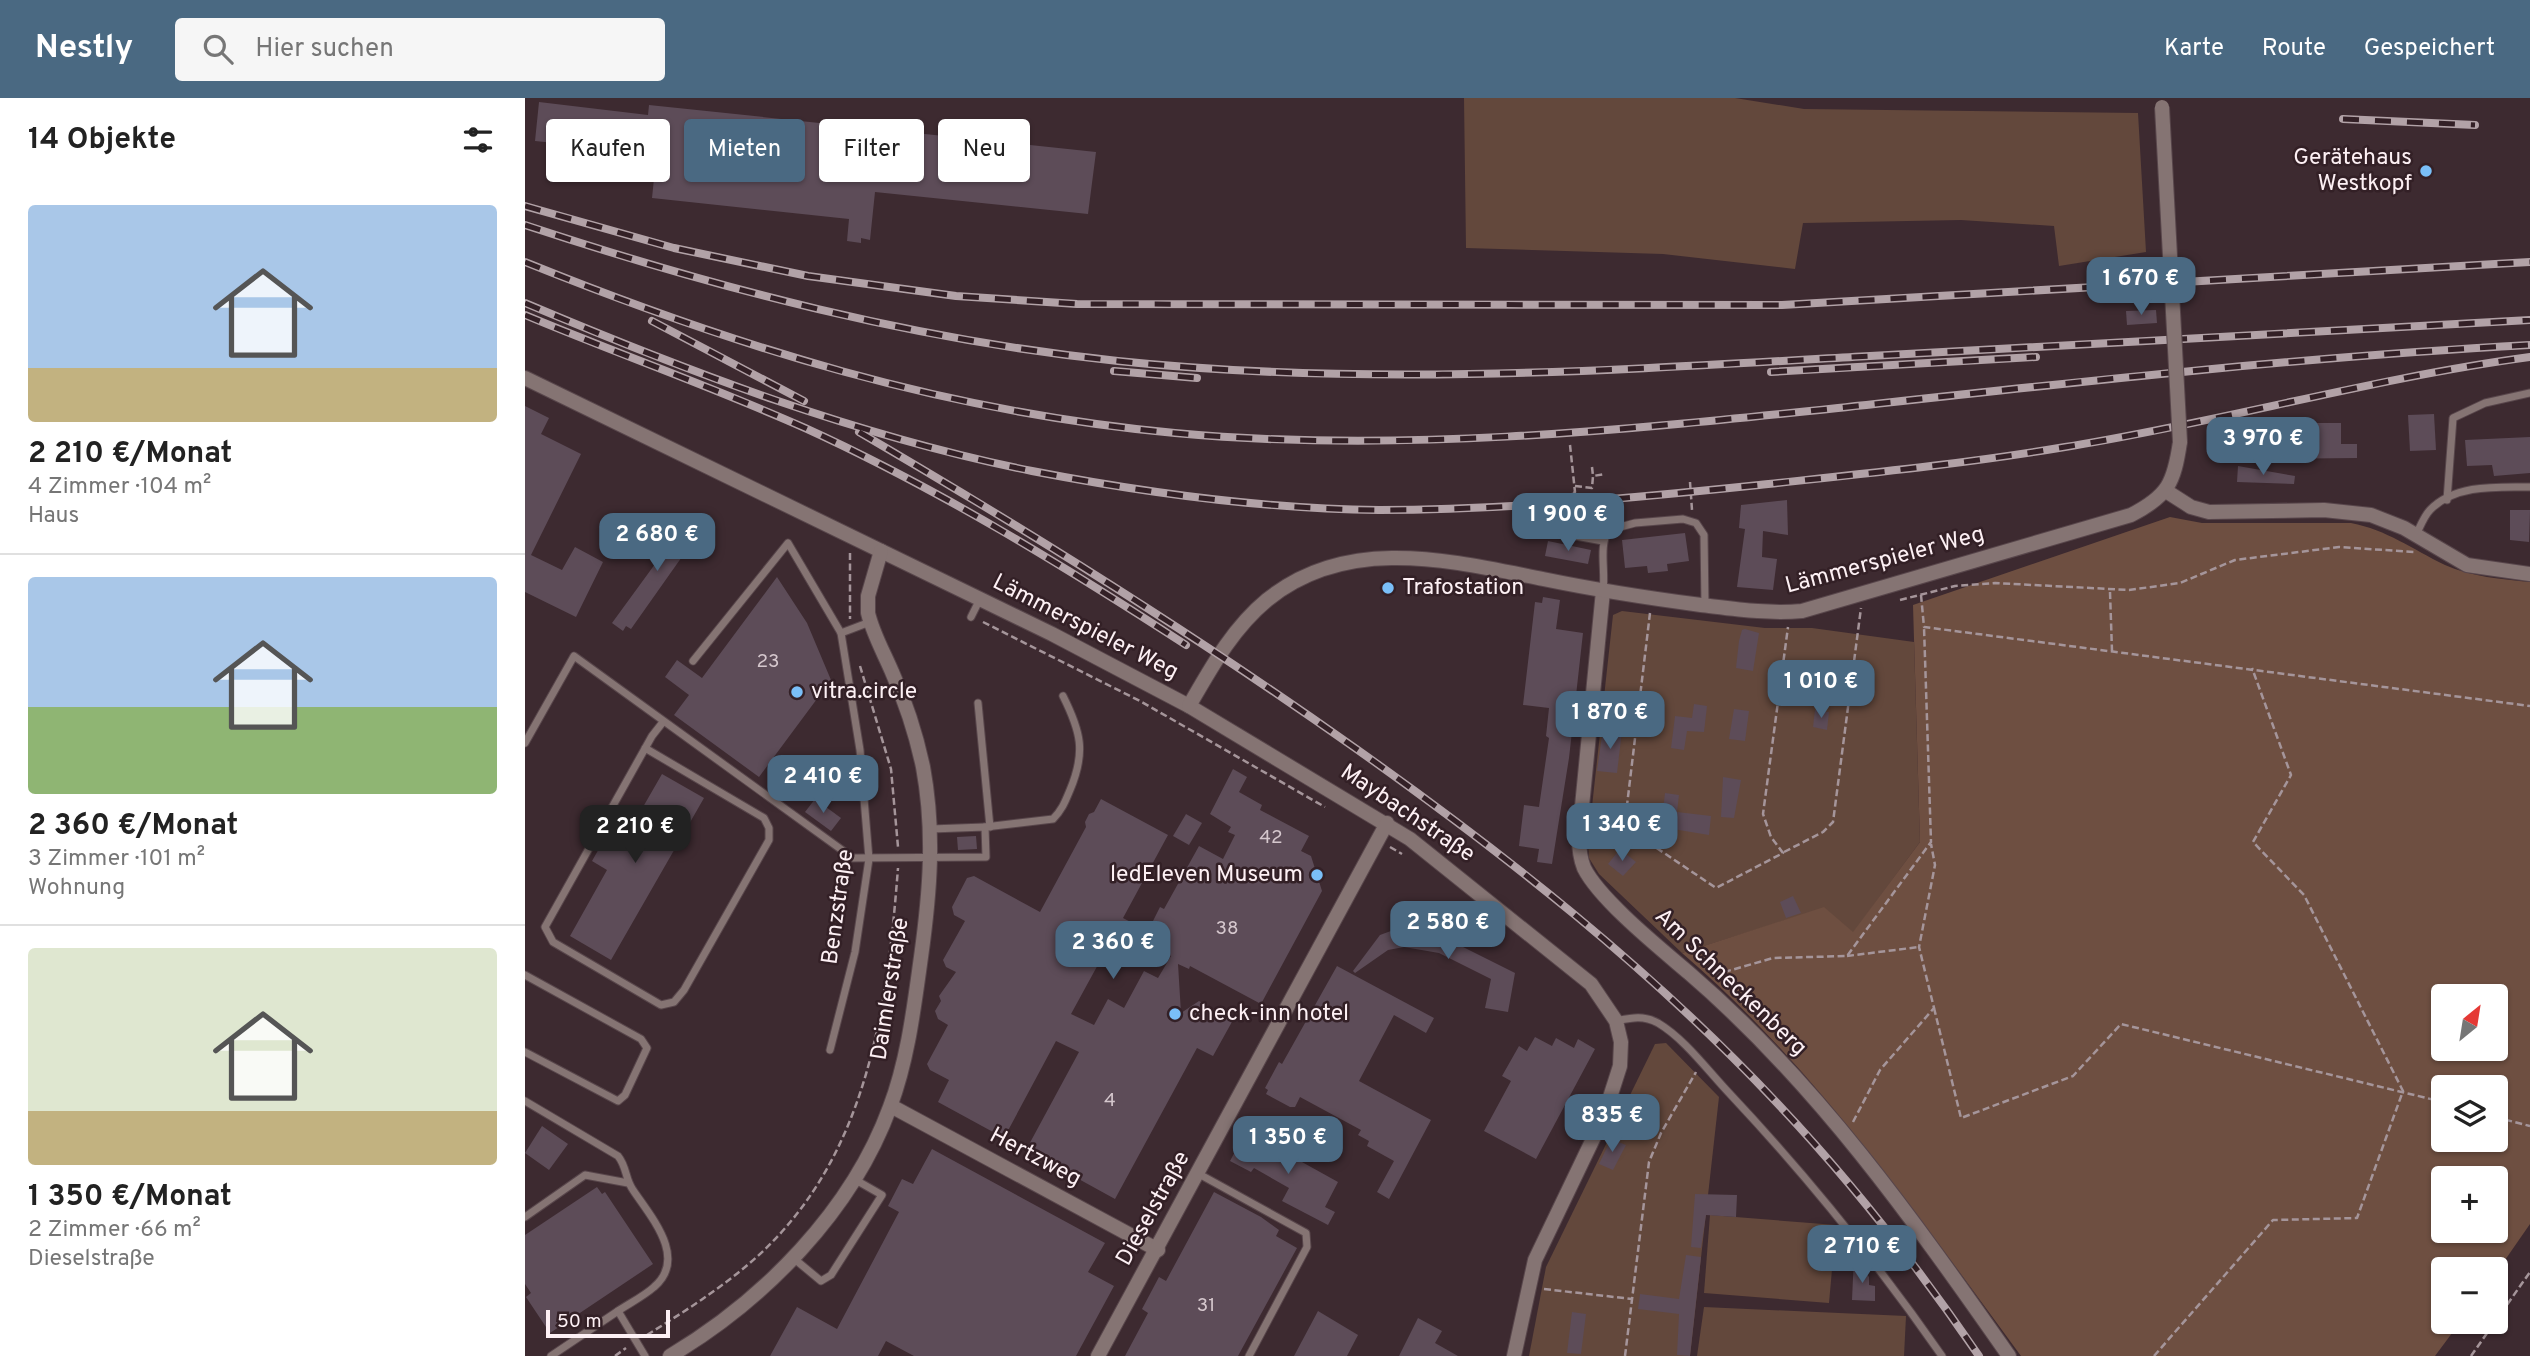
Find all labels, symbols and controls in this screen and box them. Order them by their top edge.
search box [175,18,665,81]
text: Nestly [35,28,133,70]
icon: search [199,30,237,68]
text: Hier suchen [255,33,394,66]
text: Karte [2164,34,2224,64]
text: Route [2262,34,2326,64]
text: Gespeichert [2364,34,2495,64]
chip: Kaufen [546,119,670,182]
chip: Mieten [684,119,805,182]
chip: Filter [819,119,924,182]
chip: Neu [938,119,1030,182]
icon: filters [459,121,497,159]
text: 14 Objekte [28,122,176,159]
place label: Gerätehaus Westkopf [2293,144,2412,199]
marker: Gerätehaus Westkopf [2418,163,2434,179]
icon: home [200,250,326,376]
pin: 1 670 € [2076,258,2206,317]
text: 1 670 € [2103,265,2179,294]
pin: 3 970 € [2198,418,2328,477]
text: 3 970 € [2222,425,2304,454]
text: 2 210 €/Monat [28,436,232,473]
text: 4 Zimmer · 104 m² [28,473,211,502]
pin: 1 900 € [1503,494,1633,553]
text: 1 900 € [1528,501,1608,530]
text: Haus [28,502,79,531]
pin: 2 680 € [592,514,722,573]
street label: Lämmerspieler Weg [1782,520,1988,602]
text: 2 680 € [615,521,699,550]
street label: Lämmerspieler Weg [987,569,1183,687]
place label: Trafostation [1402,574,1524,603]
marker: Trafostation [1380,580,1396,596]
icon: home [200,622,326,748]
house number: 23 [756,650,780,674]
pin: 1 010 € [1756,660,1886,720]
text: 1 010 € [1784,668,1858,697]
place label: vitra.circle [811,678,917,707]
marker: vitra.circle [789,684,805,700]
pin: 1 870 € [1545,692,1675,751]
text: 1 870 € [1572,699,1648,728]
pin: 2 410 € [758,756,888,815]
street label: Maybachstraße [1334,758,1480,870]
text: 2 410 € [783,763,863,792]
pin: 1 340 € [1557,804,1687,863]
pin: 2 210 € [570,806,700,865]
text: 2 360 €/Monat [28,808,238,845]
text: 1 340 € [1583,811,1662,840]
text: 2 210 € [596,813,674,842]
house number: 42 [1259,826,1283,850]
text: 3 Zimmer · 101 m² [28,845,205,874]
street label: Benzstraße [817,847,861,967]
place label: ledEleven Museum [1110,861,1303,890]
marker: ledEleven Museum [1309,867,1325,883]
text: Wohnung [28,874,125,903]
pin: 2 580 € [1383,902,1513,961]
street label: Am Schneckenberg [1648,903,1812,1063]
text: 2 580 € [1406,909,1490,938]
street label: Daimlerstraße [865,916,917,1062]
house number: 38 [1215,917,1239,941]
pin: 2 360 € [1048,922,1178,981]
text: 2 360 € [1071,929,1155,958]
north arrow [2431,984,2508,1060]
map controls [2431,984,2508,1334]
icon: home [200,993,326,1119]
place label: check-inn hotel [1189,1000,1349,1029]
marker: check-inn hotel [1167,1006,1183,1022]
button: layers [2431,1075,2508,1152]
house number: 4 [1104,1089,1116,1113]
pin: 835 € [1563,1094,1661,1154]
text: 835 € [1581,1102,1643,1131]
pin: 1 350 € [1223,1116,1353,1176]
street label: Hertzweg [984,1122,1086,1194]
text: 1 350 € [1249,1124,1327,1153]
street label: Dieselstraße [1111,1147,1197,1271]
button: + [2431,1166,2508,1243]
text: 1 350 €/Monat [28,1179,232,1216]
text: 2 Zimmer · 66 m² [28,1216,201,1245]
pin: 2 710 € [1797,1226,1927,1285]
text: 2 710 € [1823,1233,1901,1262]
text: Dieselstraße [28,1245,155,1274]
button: − [2431,1257,2508,1334]
house number: 31 [1197,1294,1215,1318]
scale bar [546,1307,670,1339]
text: 50 m [557,1310,602,1334]

